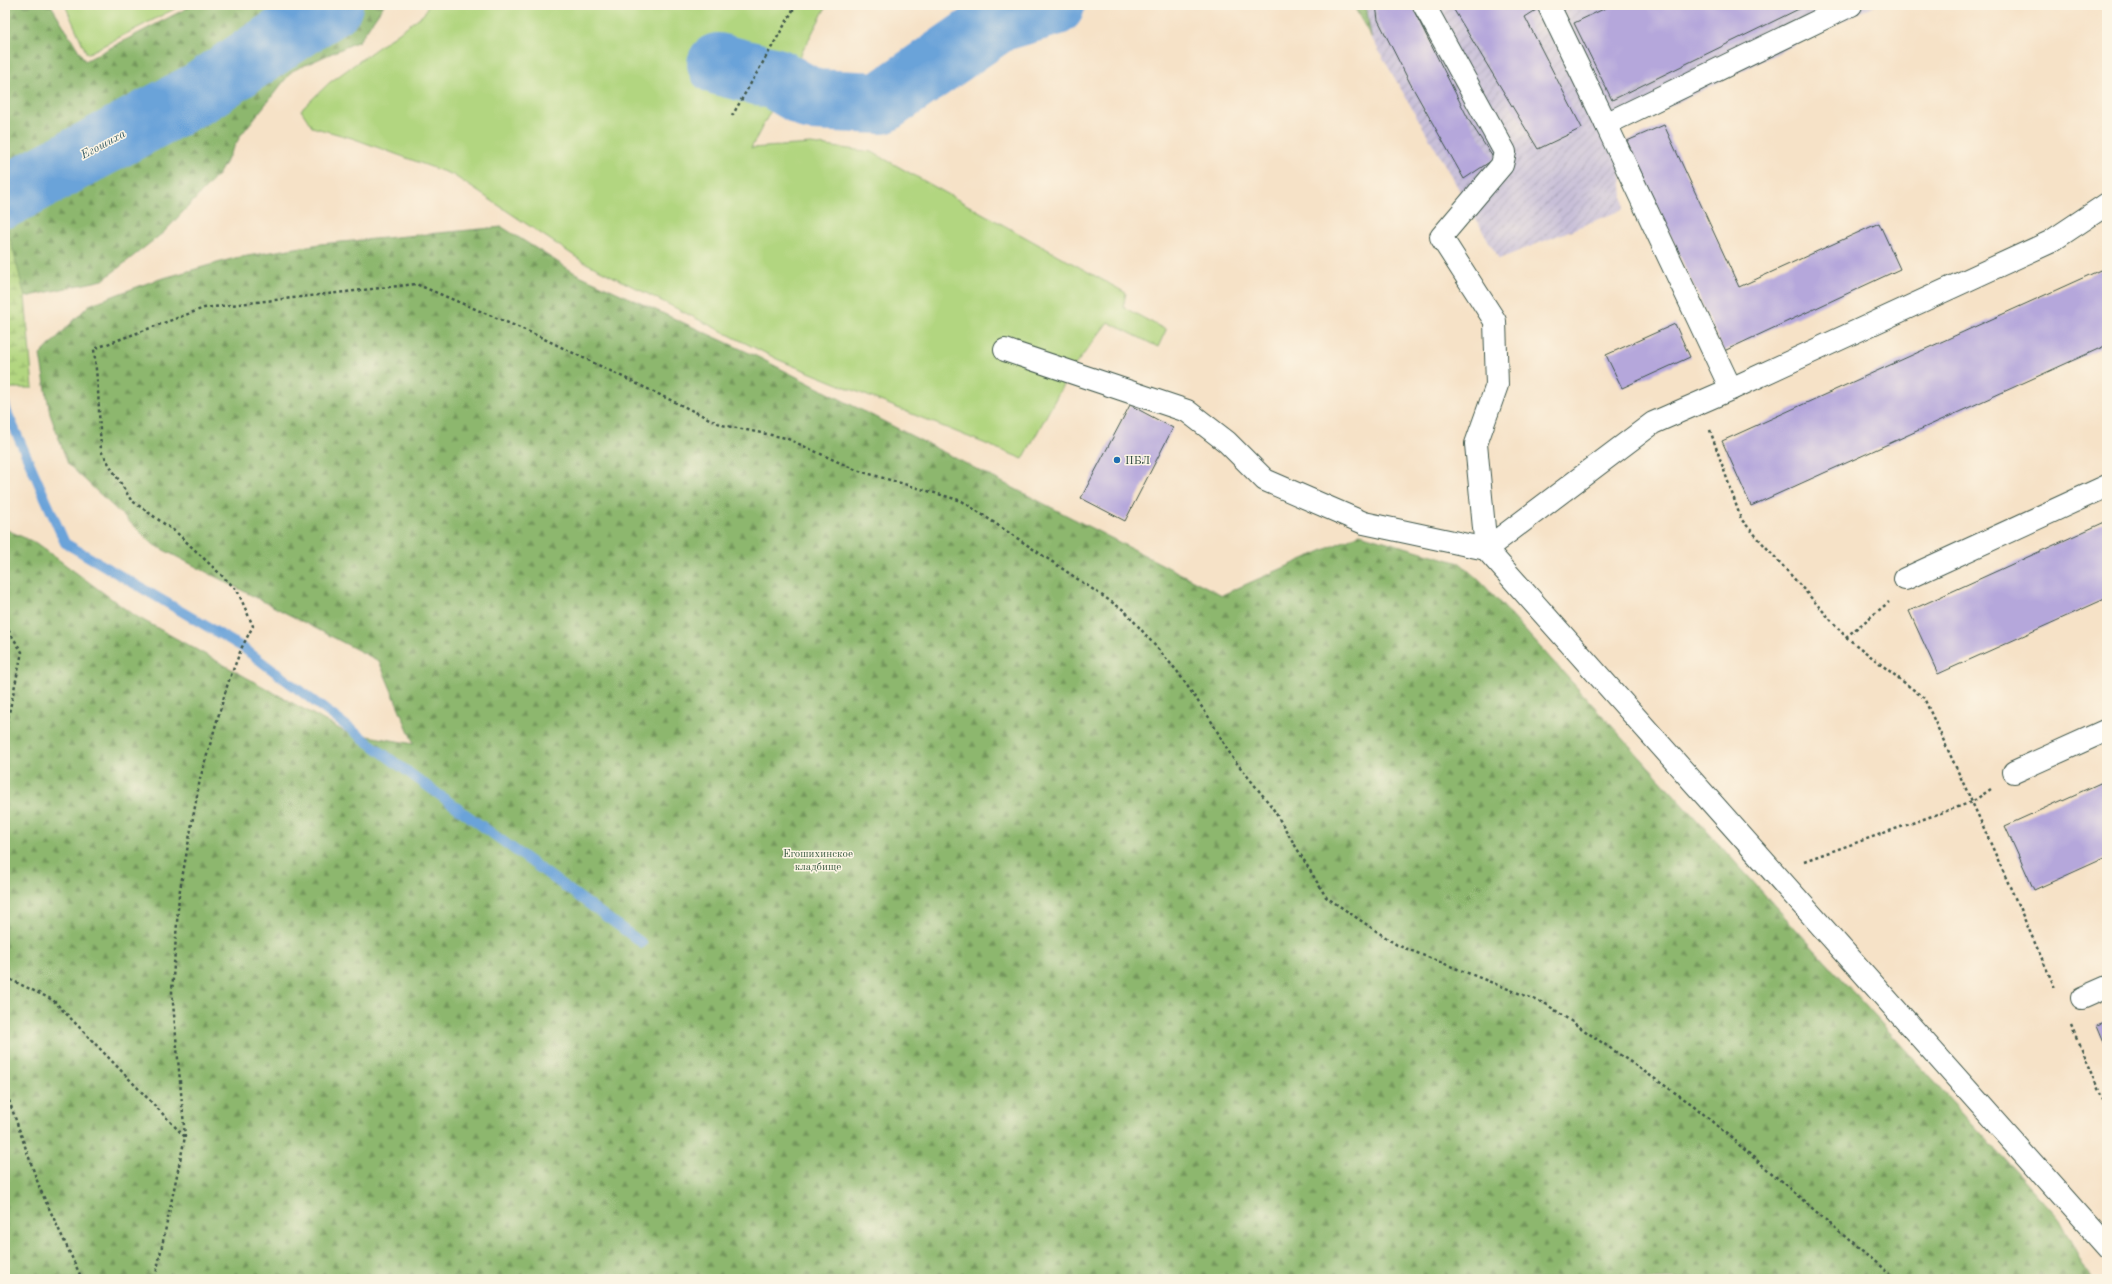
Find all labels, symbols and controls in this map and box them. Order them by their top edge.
water label: Егошиха [78,128,128,162]
marker: ПБЛ [1112,455,1122,465]
place label: ПБЛ [1125,456,1150,467]
park label: Егошихинское кладбище [783,849,853,873]

